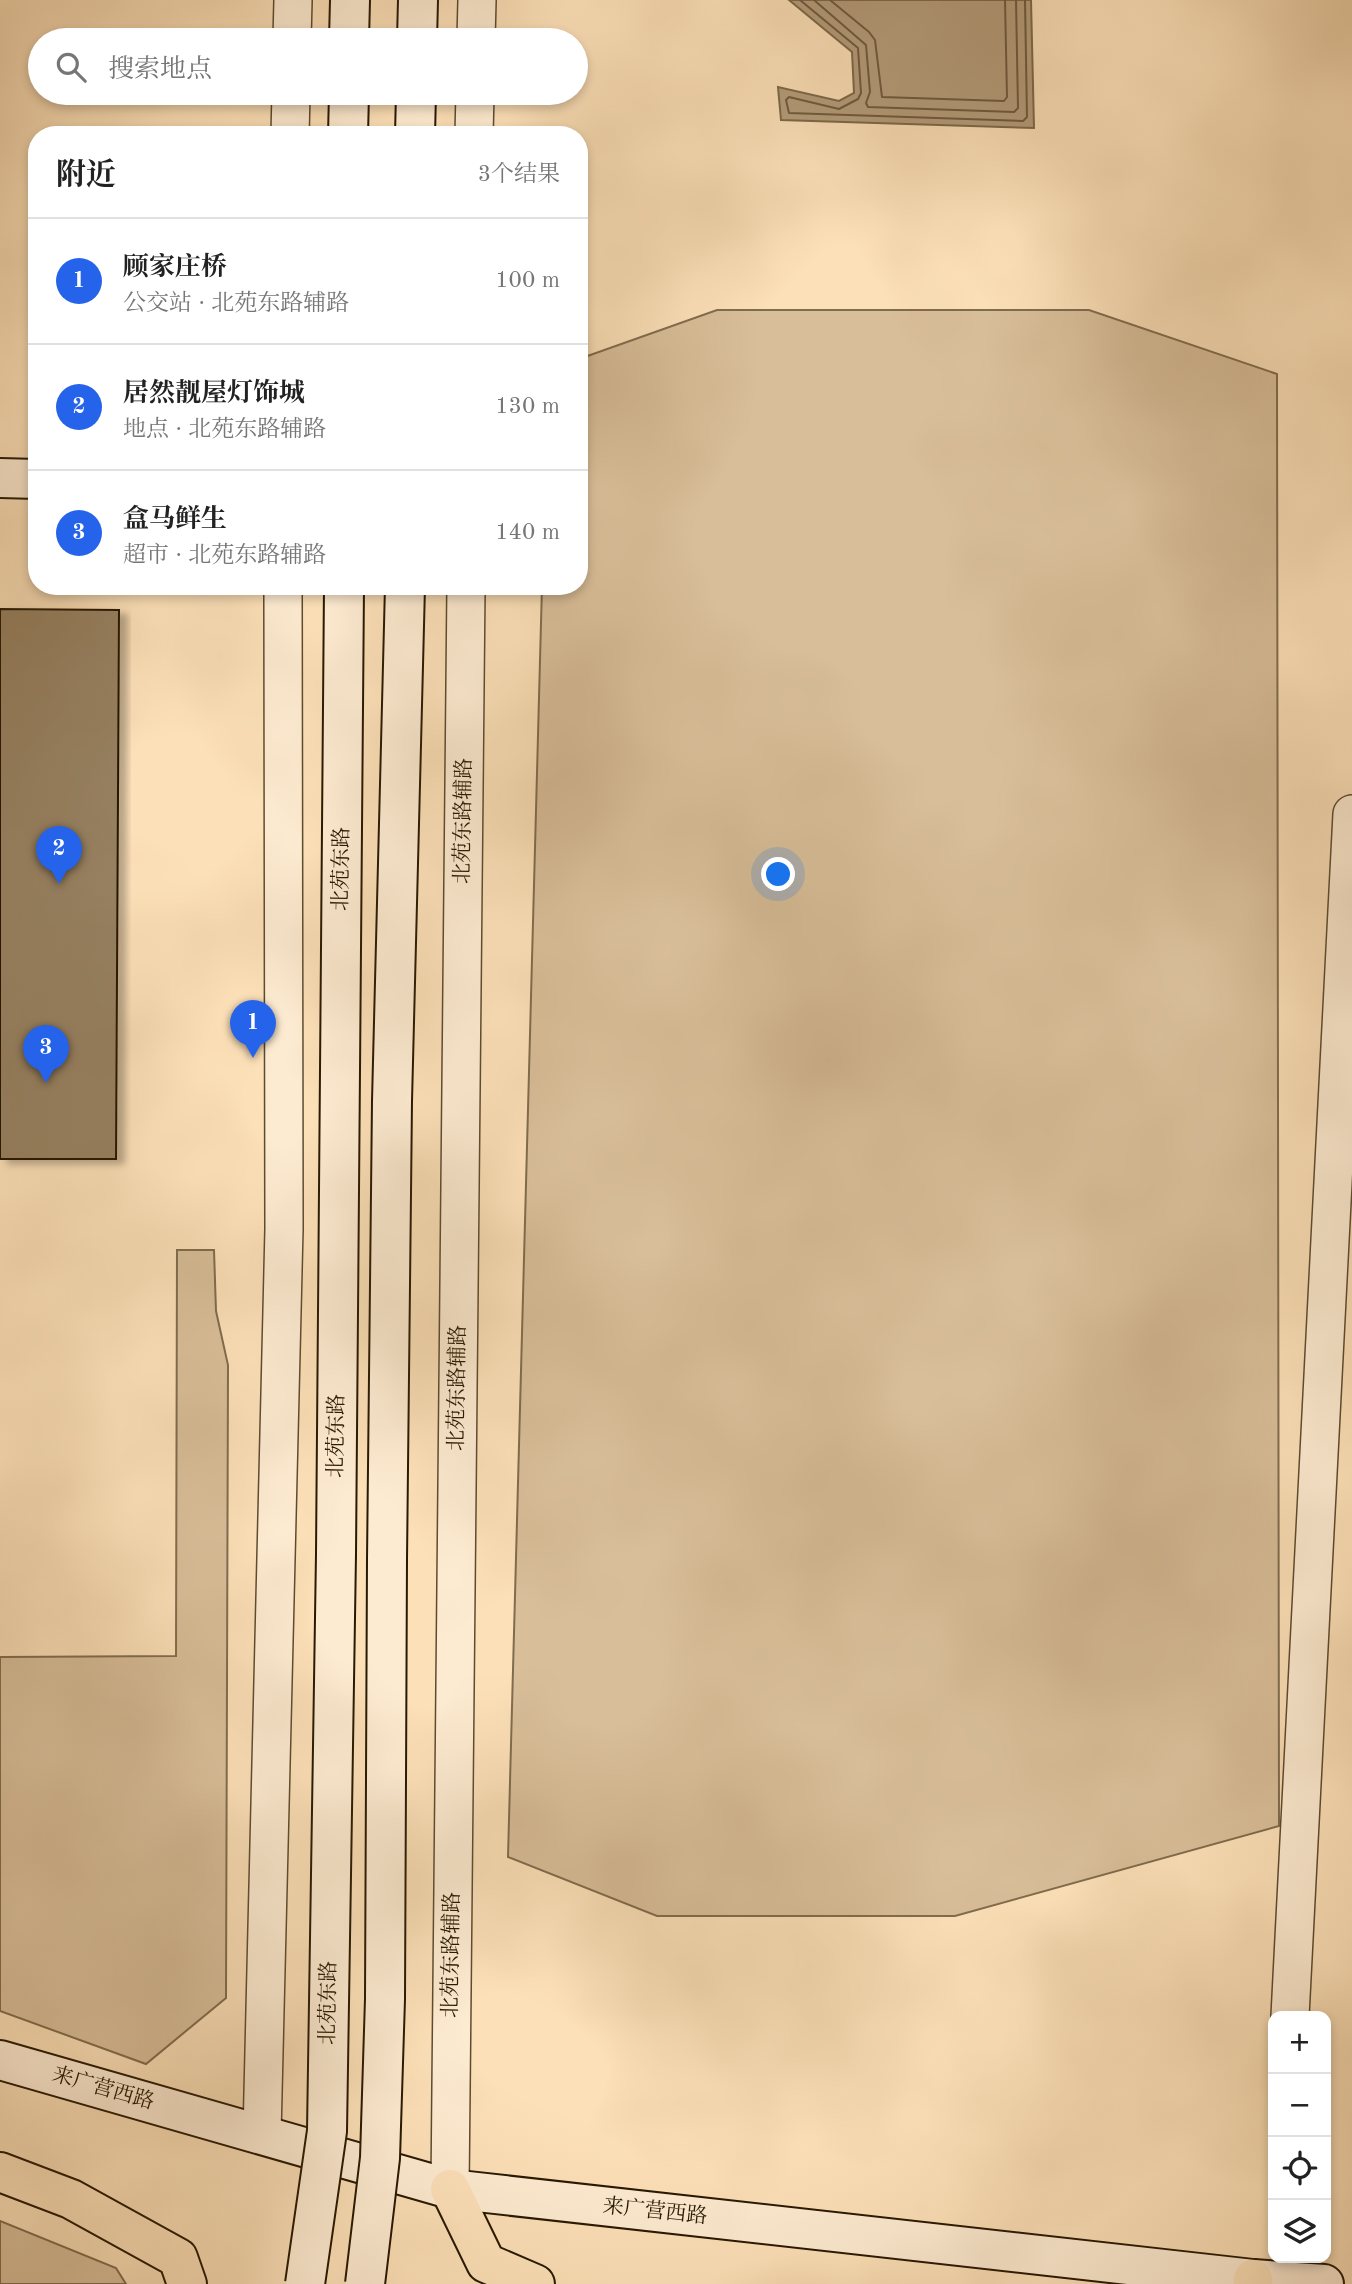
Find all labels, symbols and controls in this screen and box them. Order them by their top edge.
search box [28,28,588,105]
icon: search [52,48,90,86]
text: 搜索地点 [108,57,212,83]
text: 附近 [56,161,116,191]
text: 3个结果 [478,163,560,186]
text: 顾家庄桥 [123,255,227,281]
text: 1 [72,269,86,292]
text: 100 m [495,269,560,292]
text: 公交站 · 北苑东路辅路 [123,292,349,315]
text: 居然靓屋灯饰城 [123,381,305,407]
text: 2 [72,395,86,418]
text: 130 m [495,395,560,418]
text: 地点 · 北苑东路辅路 [123,418,326,441]
text: 盒马鲜生 [123,507,227,533]
text: 3 [72,521,86,544]
text: 140 m [495,521,560,544]
text: 超市 · 北苑东路辅路 [123,544,326,567]
street label: 北苑东路辅路 [450,758,476,884]
pin: 2 [36,826,82,884]
street label: 北苑东路 [329,827,353,911]
your location [761,857,795,891]
pin: 1 [230,1000,276,1058]
pin: 3 [23,1025,69,1083]
street label: 北苑东路辅路 [444,1325,470,1451]
street label: 北苑东路 [324,1394,348,1478]
street label: 北苑东路辅路 [438,1892,464,2018]
street label: 北苑东路 [316,1961,340,2045]
map controls [1268,2011,1331,2263]
button: + [1268,2011,1331,2074]
street label: 来广营西路 [50,2063,157,2114]
button: − [1268,2074,1331,2137]
button: locate [1268,2137,1331,2200]
street label: 来广营西路 [602,2194,709,2228]
button: layers [1268,2200,1331,2263]

